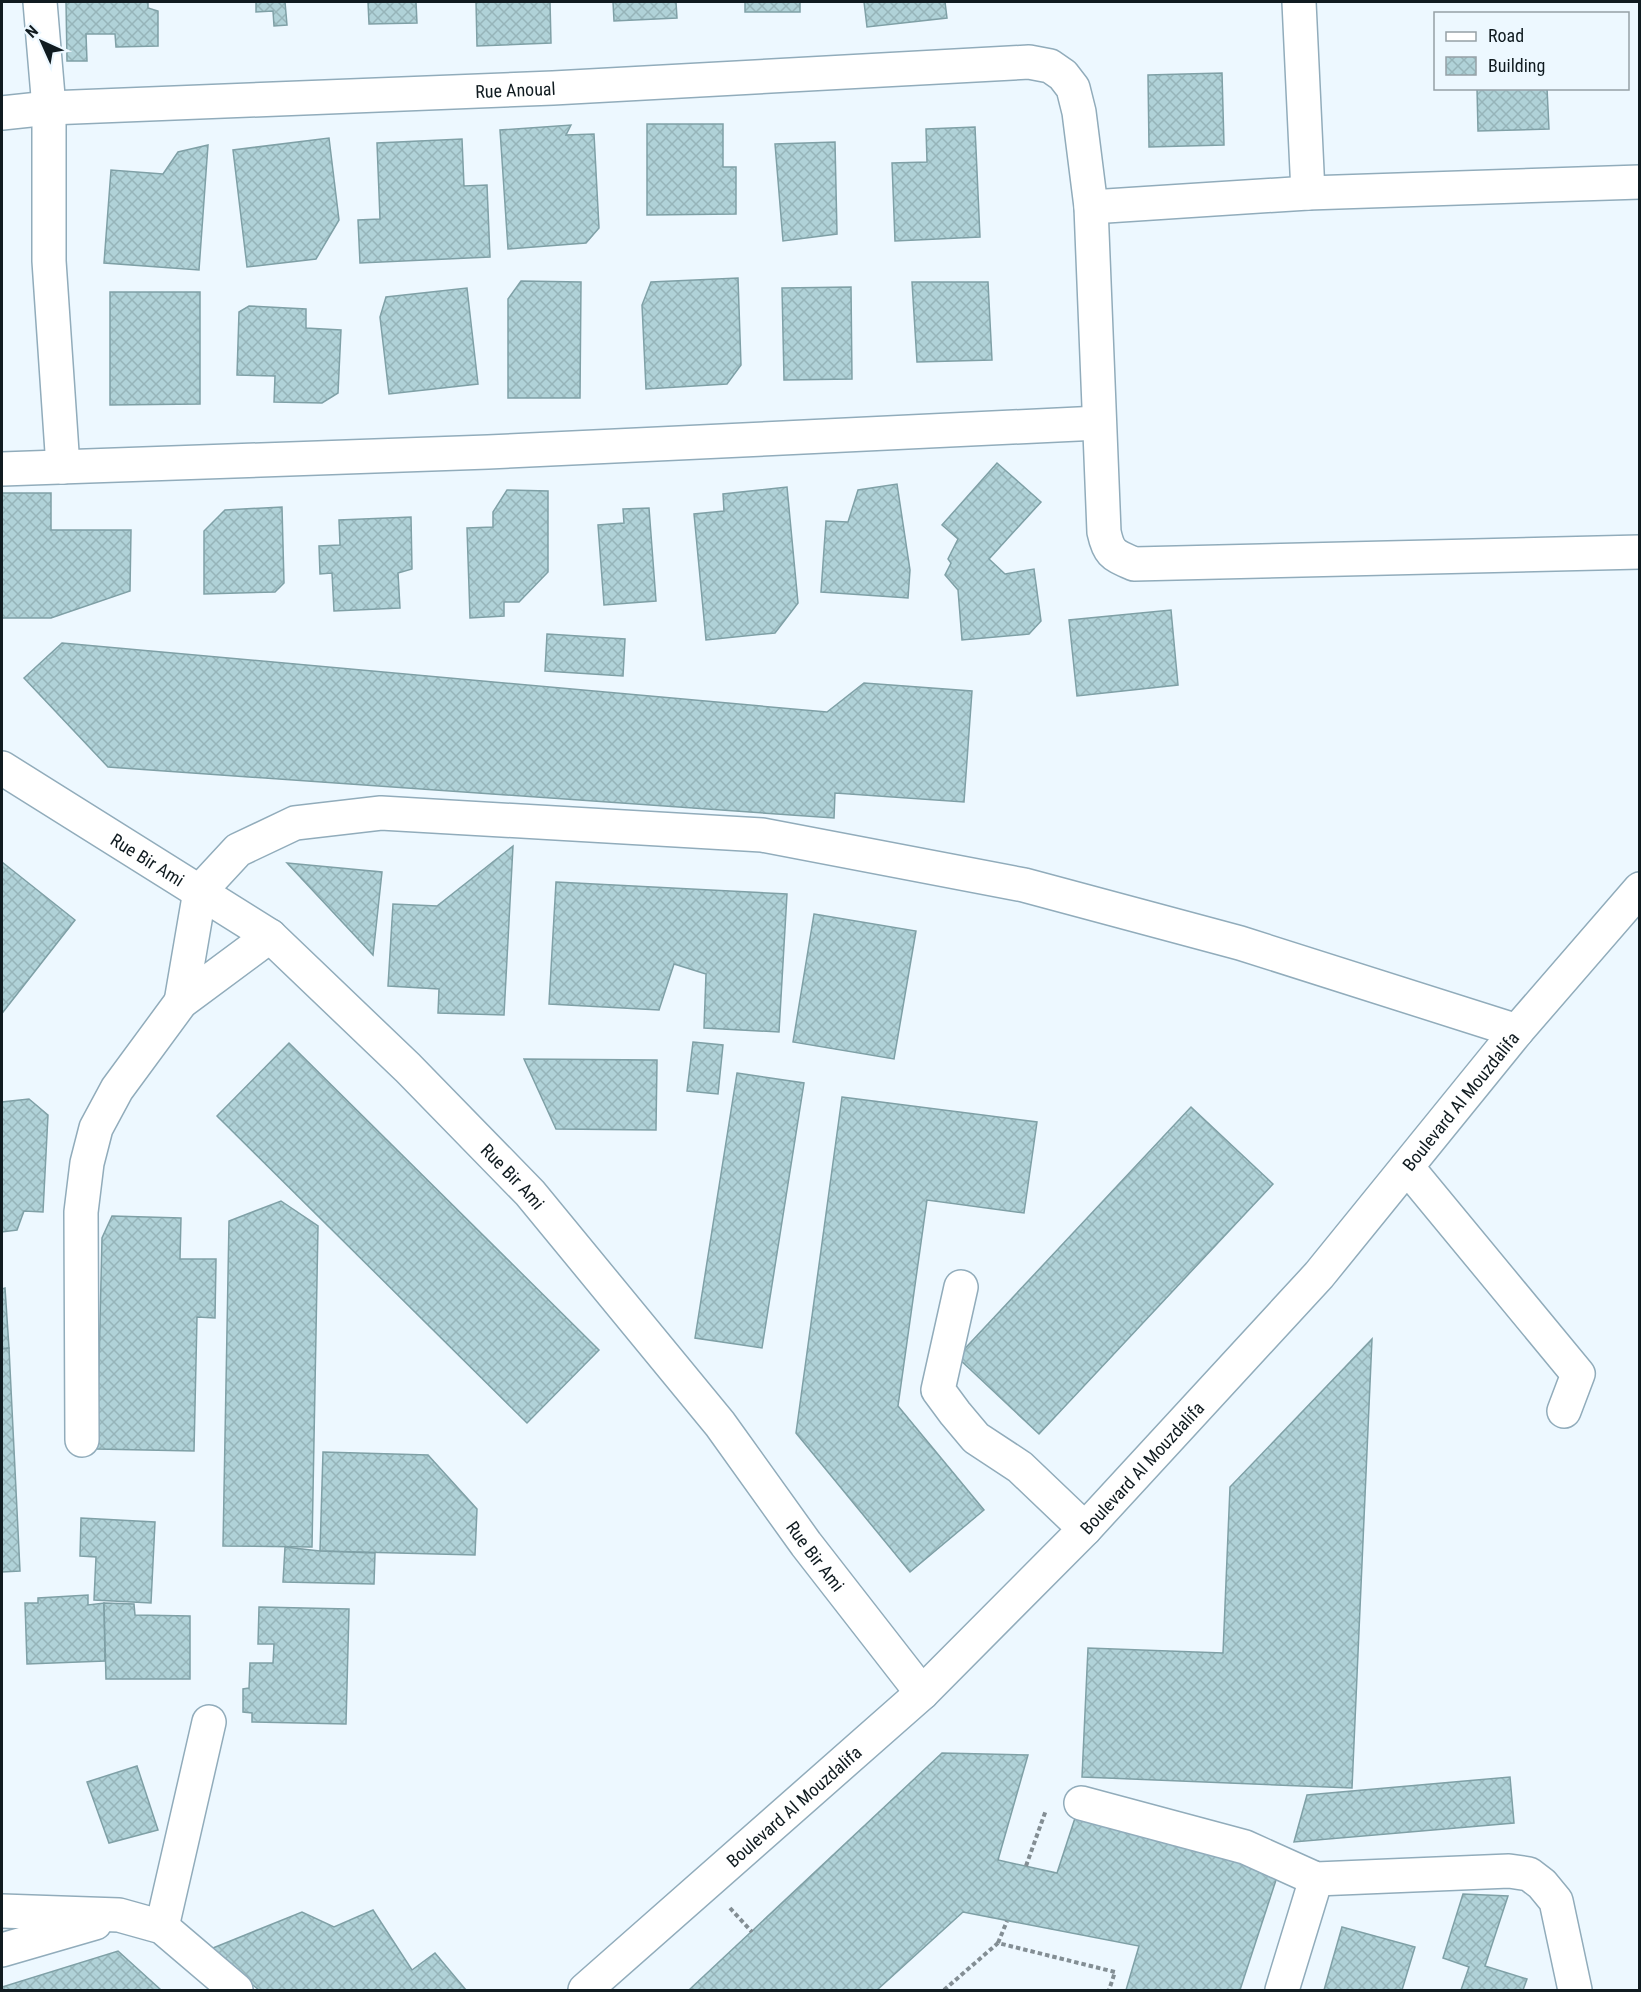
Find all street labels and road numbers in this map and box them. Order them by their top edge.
street label: Rue Anoual [475,77,556,102]
street label: Rue Bir Ami [107,829,188,890]
street label: Boulevard Al Mouzdalifa [1398,1027,1523,1175]
street label: Rue Bir Ami [477,1139,549,1213]
street label: Boulevard Al Mouzdalifa [1075,1397,1208,1538]
street label: Rue Bir Ami [782,1517,849,1595]
street label: Boulevard Al Mouzdalifa [722,1741,865,1871]

